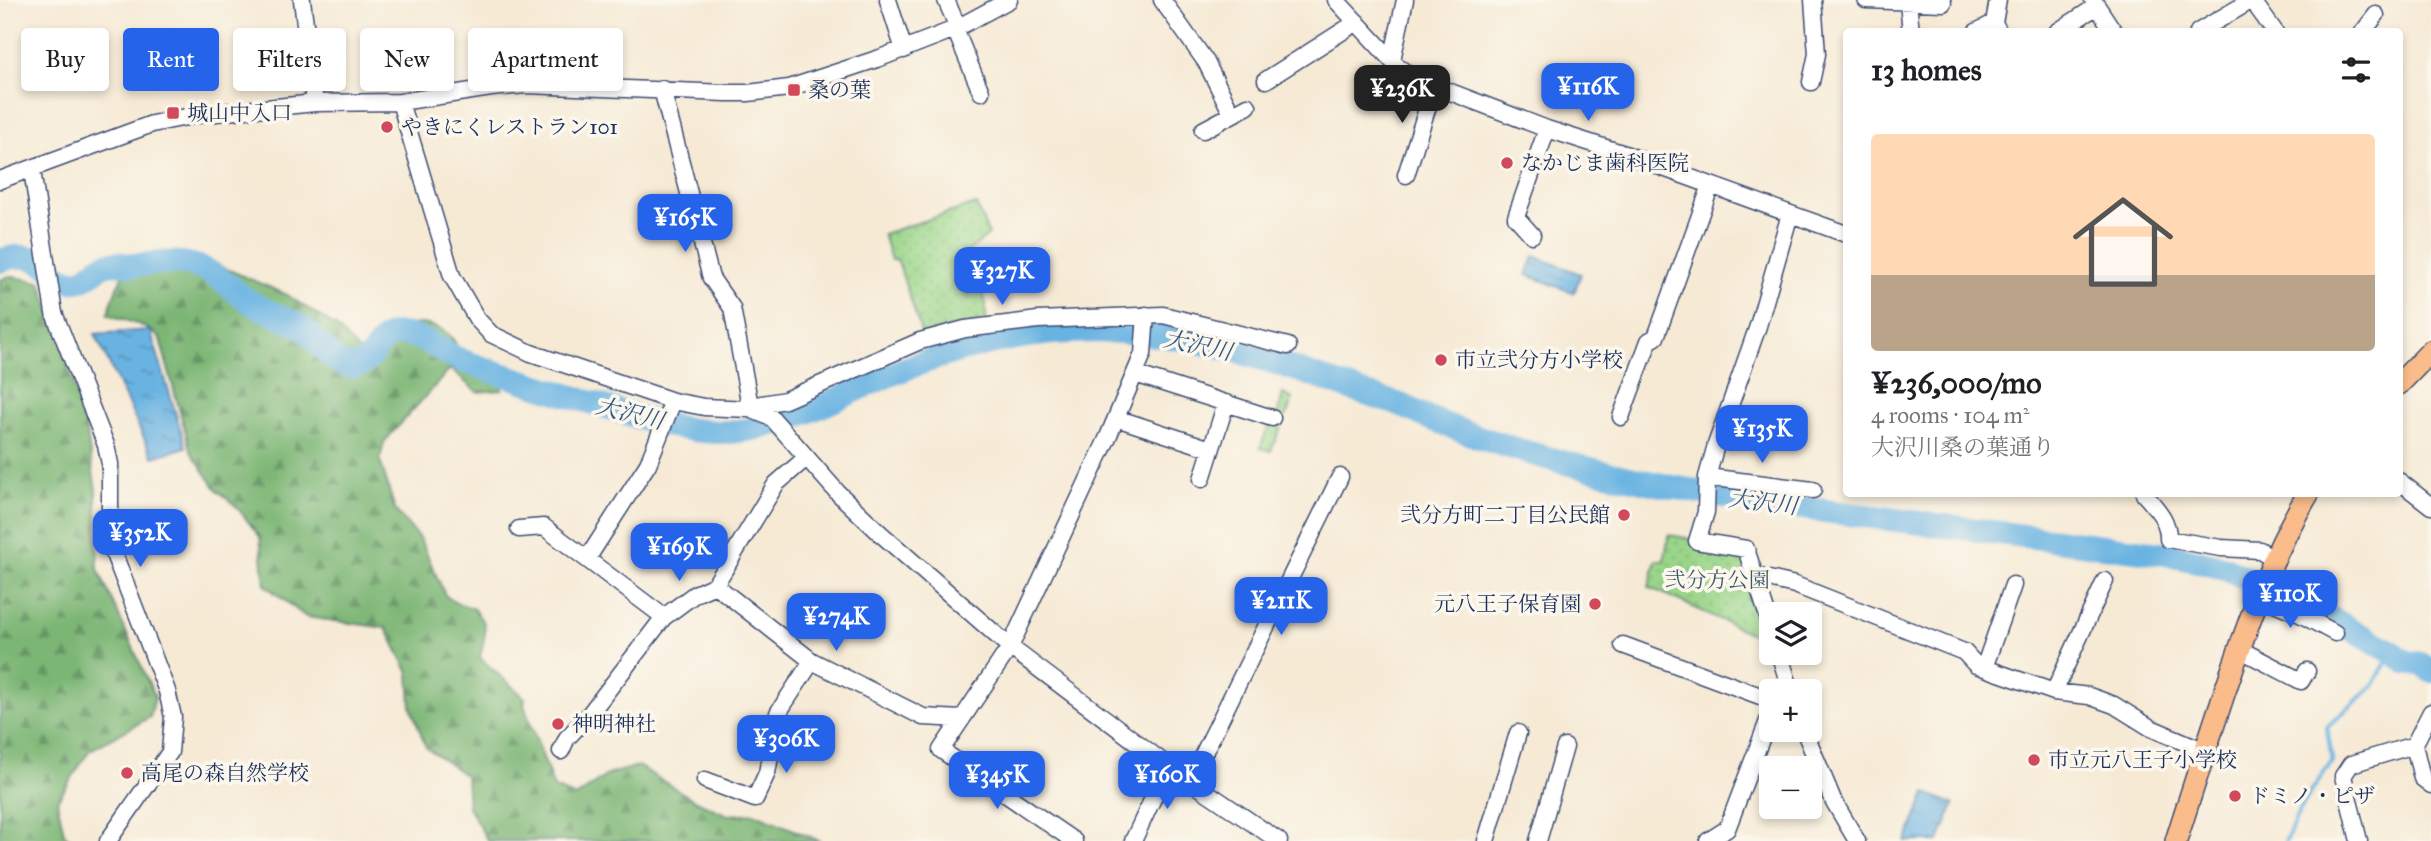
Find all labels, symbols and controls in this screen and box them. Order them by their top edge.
chip: Buy [21,28,109,91]
chip: Rent [123,28,219,91]
chip: Filters [233,28,346,91]
chip: New [360,28,454,91]
chip: Apartment [468,28,623,91]
icon: filters [2337,51,2375,89]
text: 13 homes [1871,52,1982,88]
pin: ¥116K [1539,64,1637,123]
pin: ¥236K [1353,66,1451,125]
text: ¥116K [1557,72,1619,100]
text: ¥236K [1370,74,1434,102]
place label: 桑の葉 [808,77,871,103]
marker: 桑の葉 [786,82,802,98]
place label: 城山中入口 [187,100,292,126]
marker: 城山中入口 [165,105,181,121]
place label: やきにくレストラン101 [401,114,618,140]
marker: やきにくレストラン101 [379,119,395,135]
place label: なかじま歯科医院 [1521,150,1689,176]
marker: なかじま歯科医院 [1499,155,1515,171]
icon: home [2060,179,2186,305]
pin: ¥165K [636,194,734,254]
text: ¥165K [654,203,716,231]
pin: ¥327K [953,247,1051,307]
text: ¥327K [970,256,1034,284]
water label: 大沢川 [1161,324,1238,366]
place label: 市立弐分方小学校 [1455,347,1623,373]
marker: 市立弐分方小学校 [1433,352,1449,368]
text: ¥236,000/mo [1871,365,2042,401]
water label: 大沢川 [593,391,670,436]
text: 4 rooms · 104 m² [1871,401,2030,429]
pin: ¥135K [1713,406,1811,465]
text: ¥135K [1732,414,1792,442]
text: 大沢川桑の葉通り [1871,433,2055,461]
water label: 大沢川 [1727,484,1802,520]
place label: 弐分方町二丁目公民館 [1400,502,1610,528]
marker: 弐分方町二丁目公民館 [1616,507,1632,523]
pin: ¥352K [91,510,189,569]
text: ¥352K [109,518,171,546]
pin: ¥169K [630,524,728,583]
text: ¥169K [647,532,711,560]
park label: 弐分方公園 [1665,567,1770,593]
pin: ¥110K [2241,570,2339,630]
pin: ¥211K [1232,578,1330,637]
text: ¥110K [2259,579,2321,607]
text: ¥211K [1251,586,1311,614]
place label: 元八王子保育園 [1434,591,1581,617]
pin: ¥274K [787,594,885,653]
marker: 元八王子保育園 [1587,596,1603,612]
text: ¥274K [803,602,869,630]
map controls [1759,602,1822,819]
button: layers [1759,602,1822,665]
button: + [1759,679,1822,742]
place label: 神明神社 [572,711,656,737]
marker: 神明神社 [550,716,566,732]
pin: ¥306K [737,716,835,775]
text: ¥306K [753,724,819,752]
place label: 市立元八王子小学校 [2048,747,2237,773]
pin: ¥345K [948,752,1046,811]
pin: ¥160K [1118,752,1216,811]
marker: 市立元八王子小学校 [2026,752,2042,768]
button: − [1759,756,1822,819]
place label: 高尾の森自然学校 [141,760,309,786]
text: ¥345K [965,760,1029,788]
text: ¥160K [1134,760,1200,788]
marker: 高尾の森自然学校 [119,765,135,781]
place label: ドミノ・ピザ [2249,783,2375,809]
marker: ドミノ・ピザ [2227,788,2243,804]

